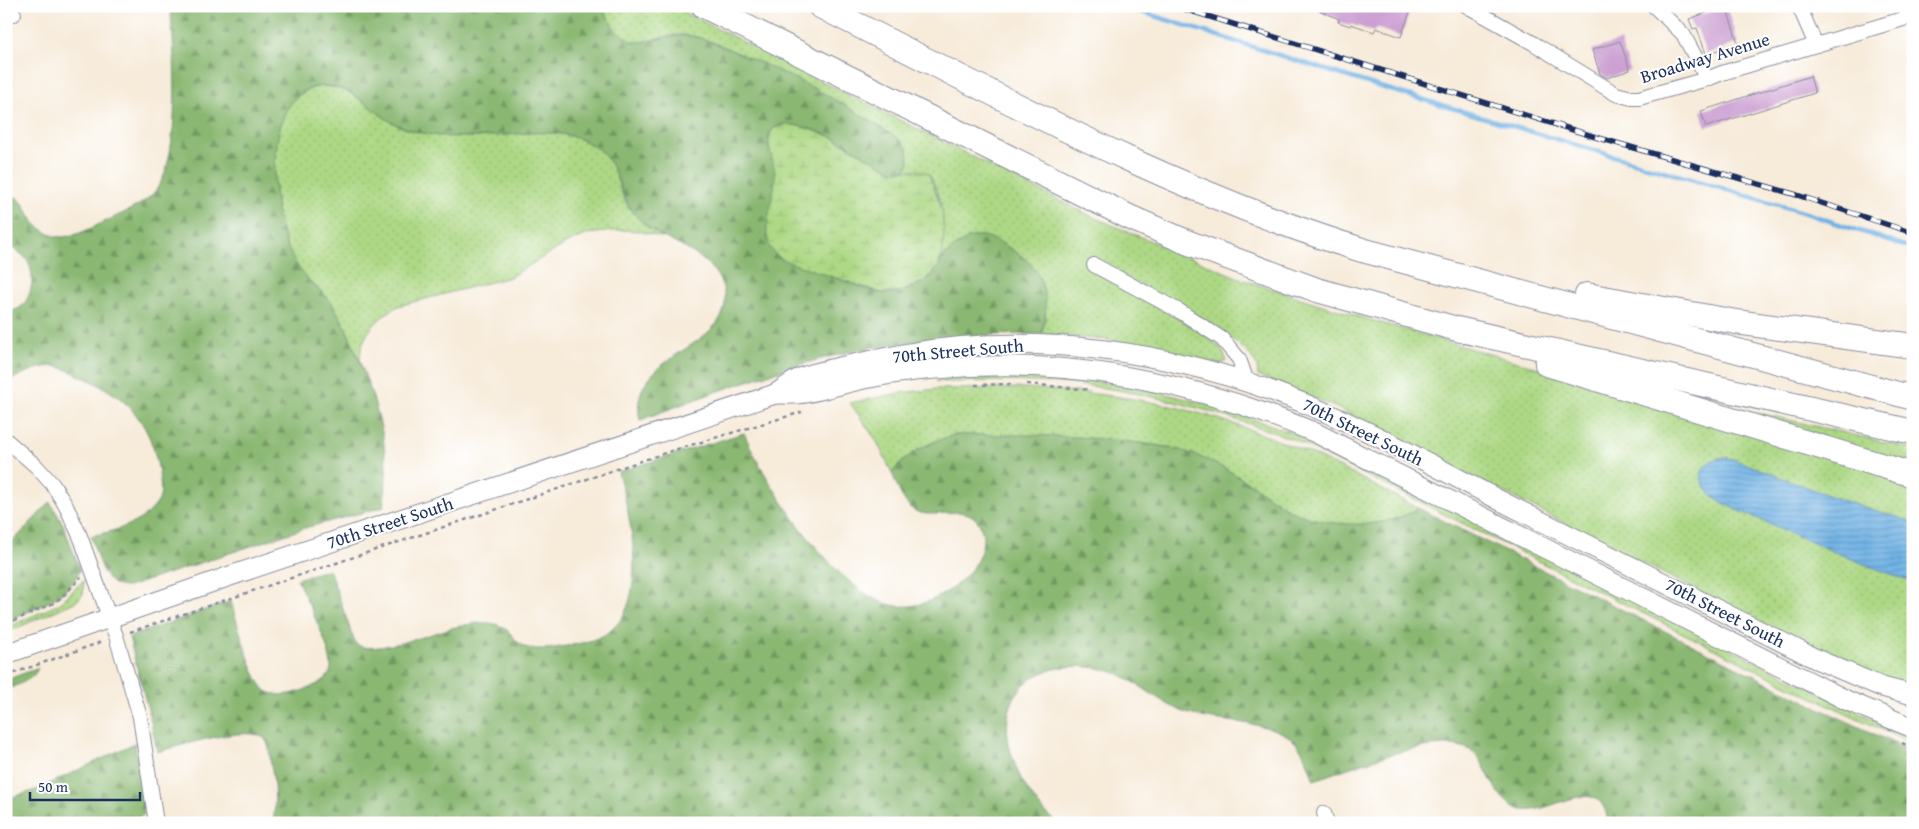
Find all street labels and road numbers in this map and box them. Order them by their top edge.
street label: Broadway Avenue [1637,25,1773,90]
street label: 70th Street South [891,331,1025,370]
street label: 70th Street South [1298,391,1428,472]
street label: 70th Street South [323,489,457,556]
street label: 70th Street South [1661,571,1790,654]

